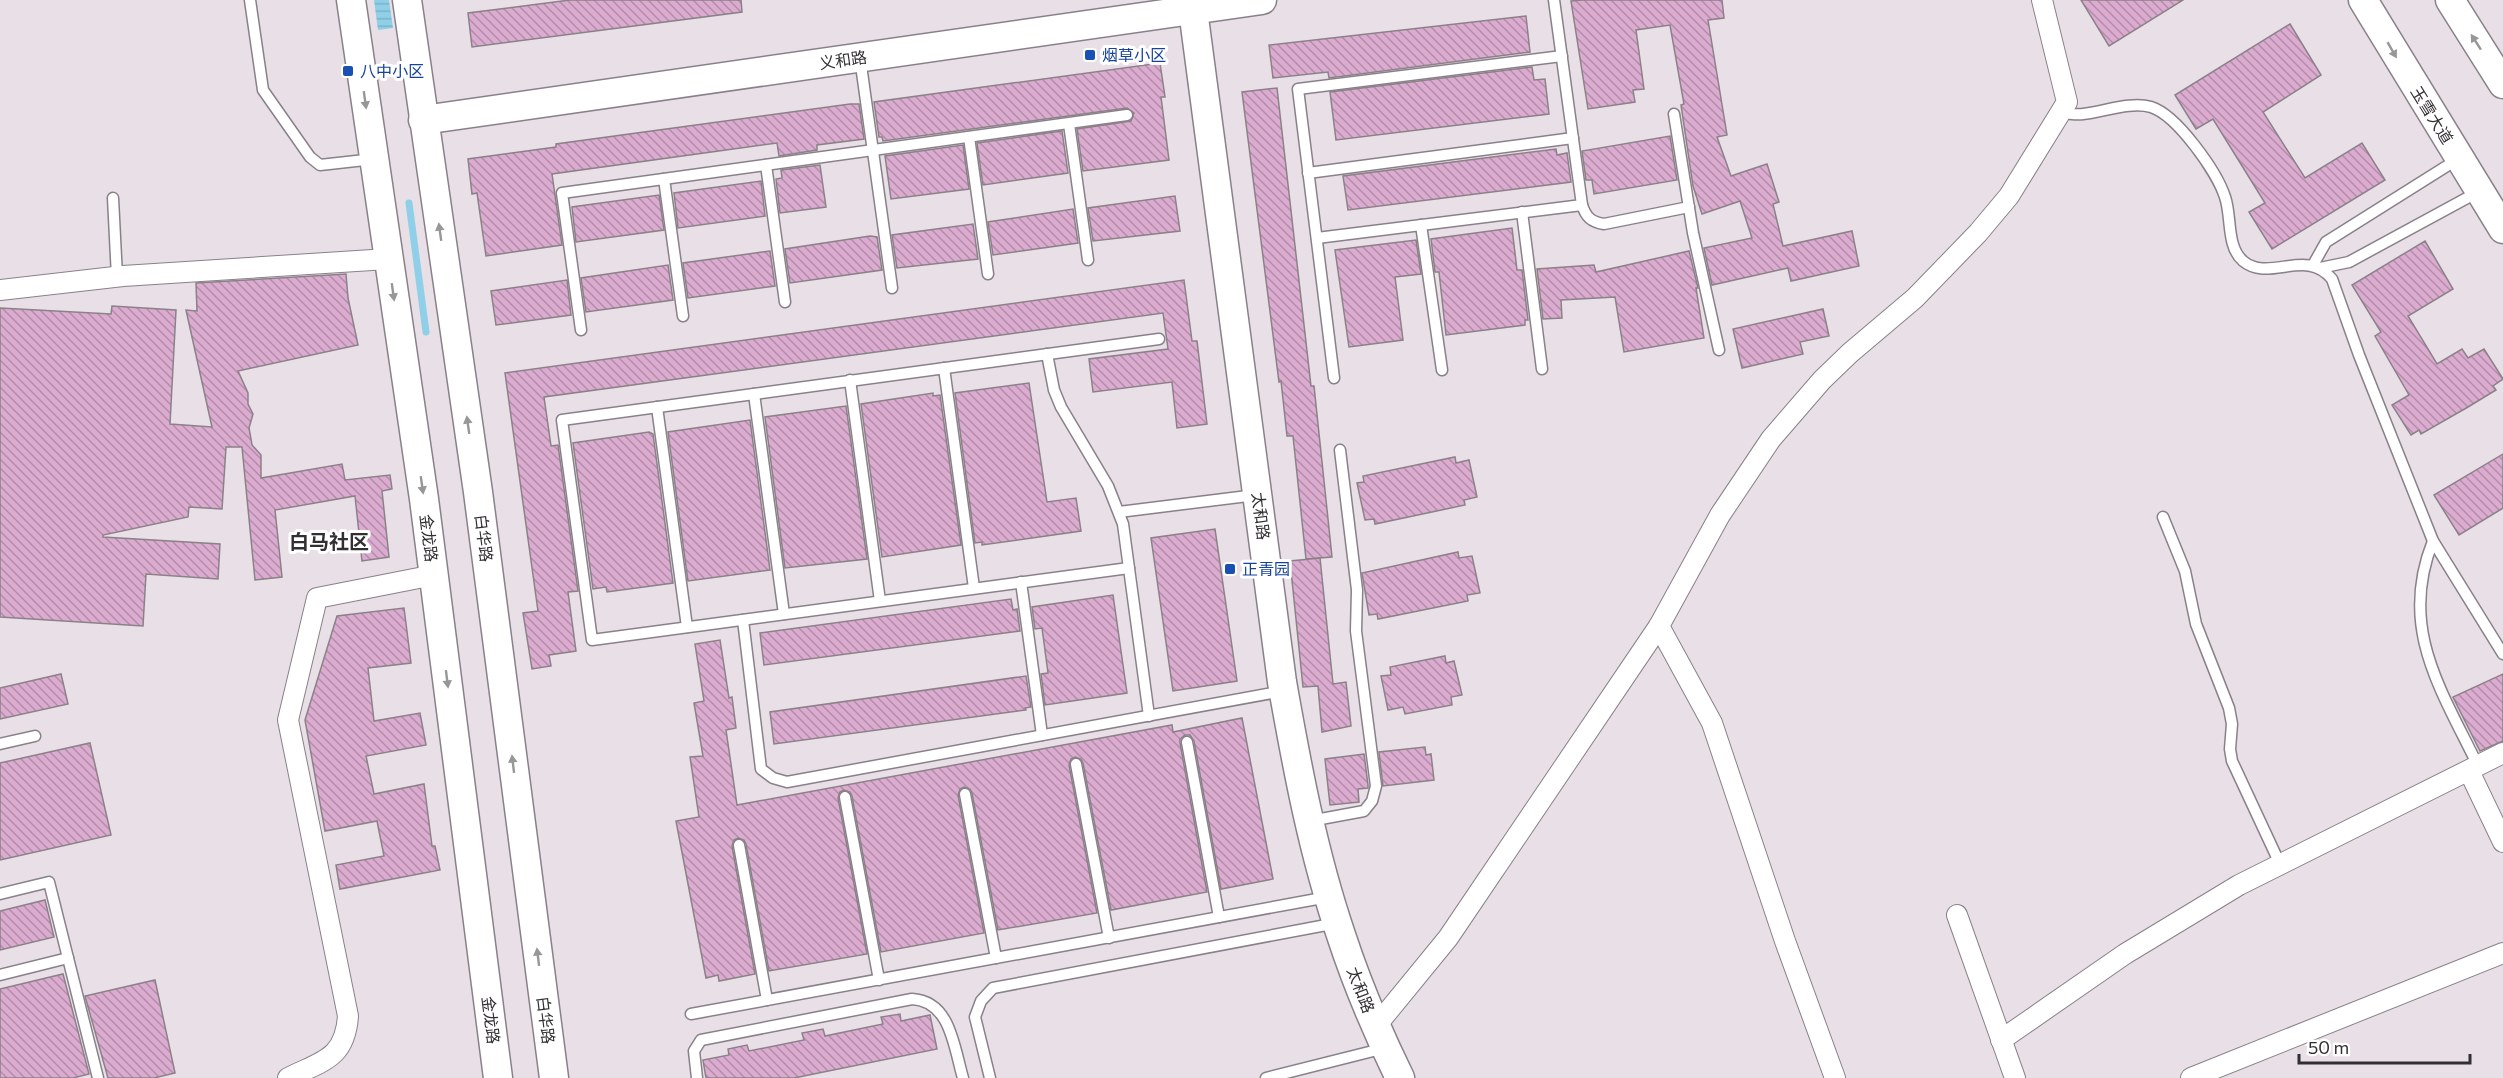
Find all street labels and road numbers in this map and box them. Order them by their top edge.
street label: 义和路 [818,47,868,72]
street label: 玉雪大道 [2407,83,2457,147]
street label: 太和路 [1249,491,1274,541]
street label: 金龙路 [417,513,442,563]
street label: 白华路 [472,513,497,563]
street label: 太和路 [1344,964,1379,1016]
street label: 金龙路 [479,995,504,1045]
street label: 白华路 [534,995,559,1045]

